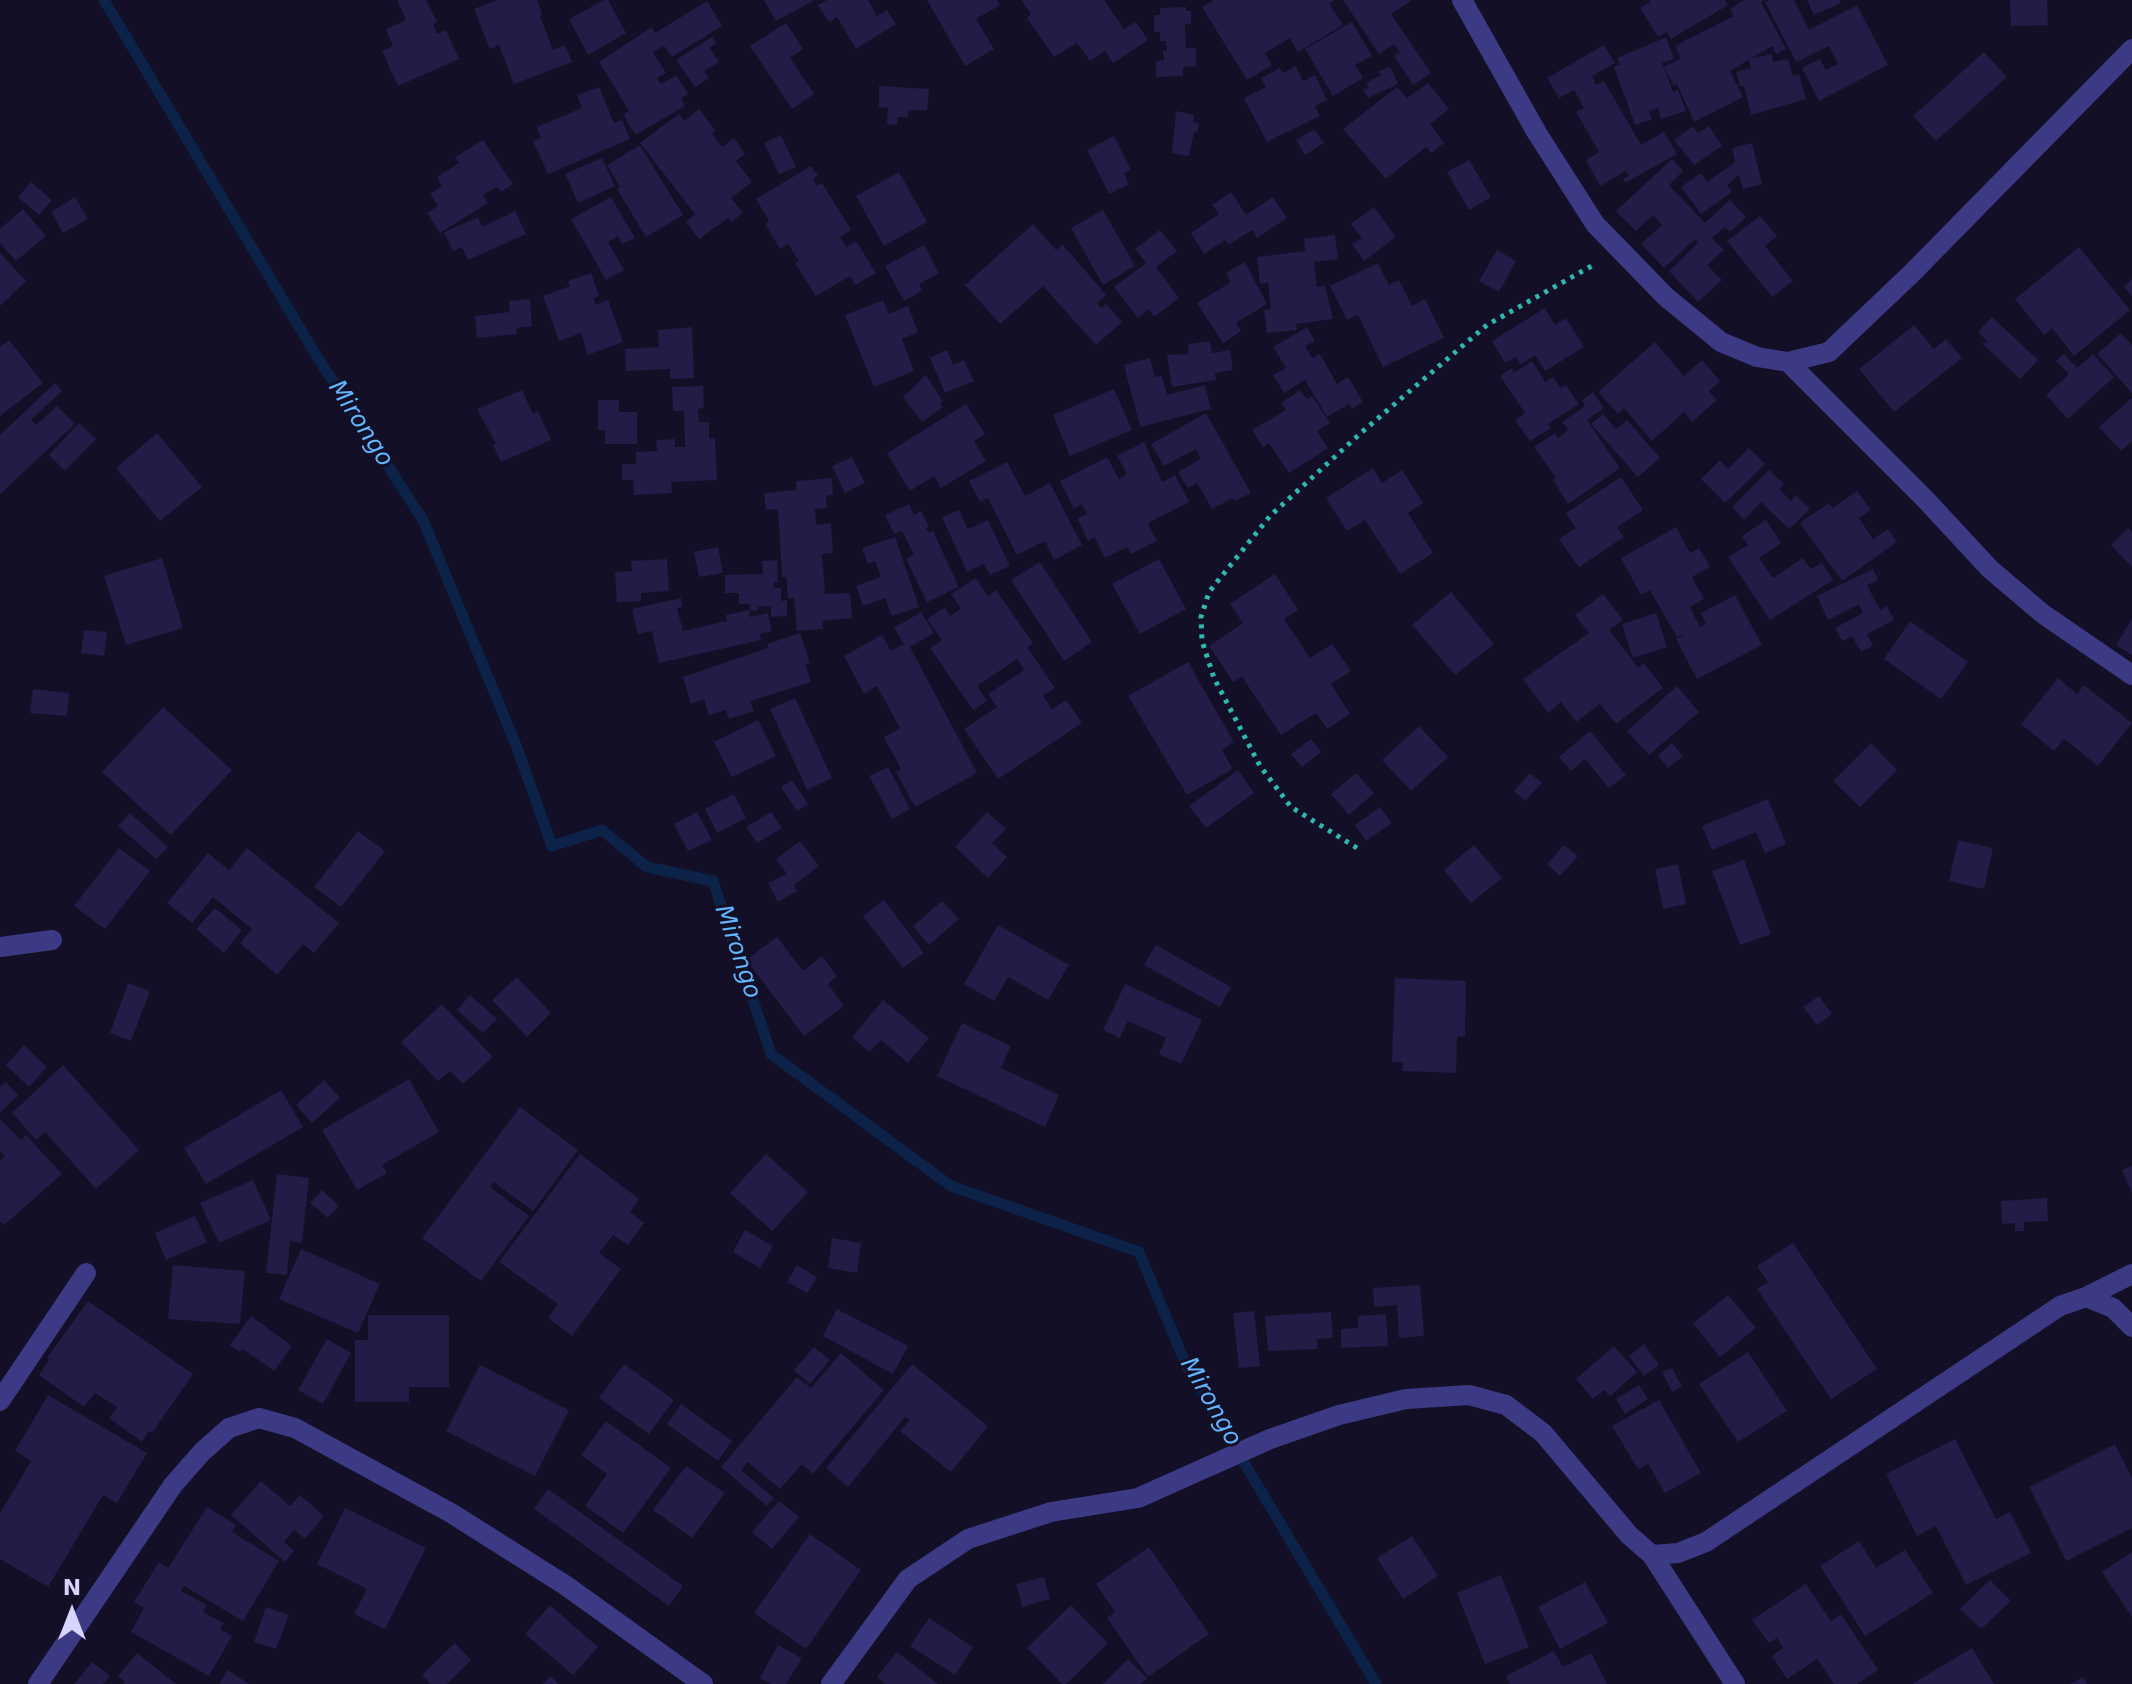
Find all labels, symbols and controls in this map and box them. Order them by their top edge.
water label: Mirongo [321,375,399,473]
water label: Mirongo [708,901,766,1003]
water label: Mirongo [1173,1353,1247,1451]
north arrow [32,1572,112,1652]
text: N [63,1575,81,1600]

